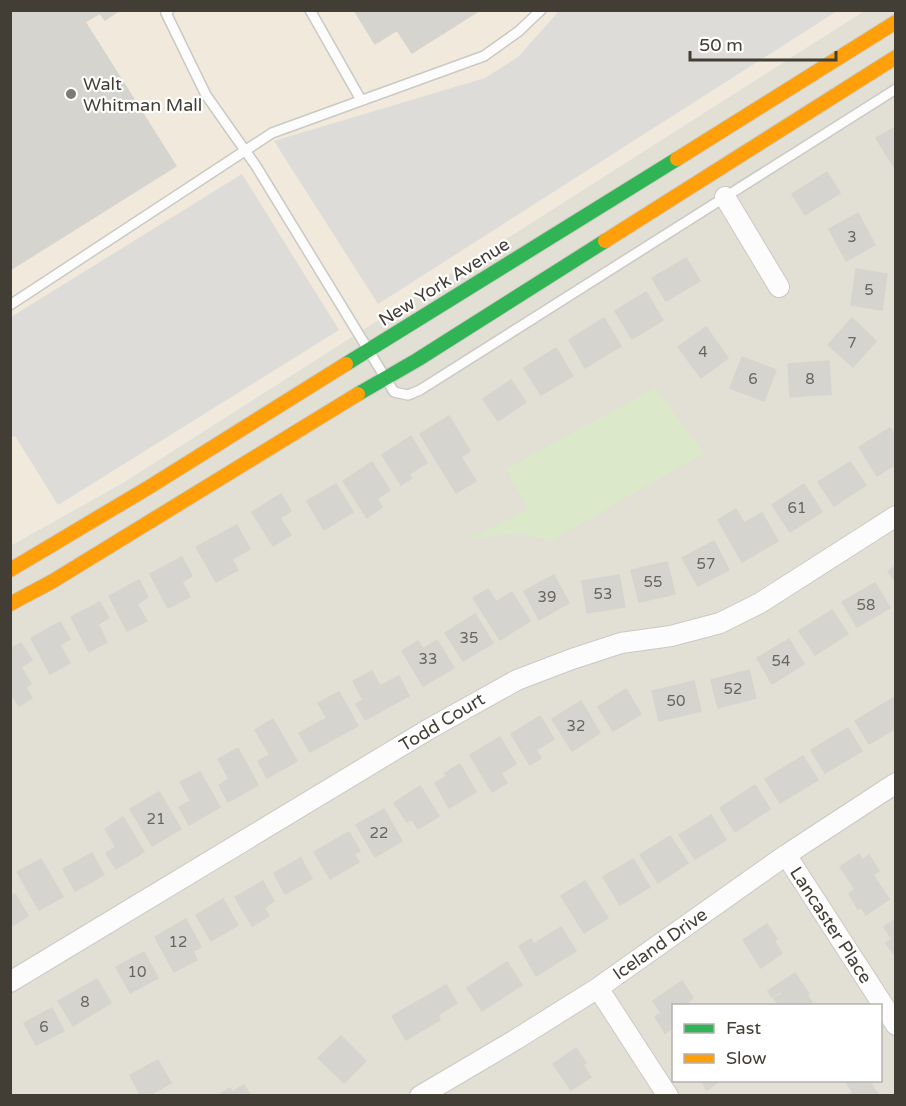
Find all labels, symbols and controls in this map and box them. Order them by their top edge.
scale bar [690,24,836,62]
text: 50 m [699,34,743,56]
place label: Walt Whitman Mall [83,73,202,116]
marker: Walt Whitman Mall [64,87,78,101]
house number: 3 [847,228,857,246]
street label: New York Avenue [375,233,513,331]
house number: 5 [864,281,874,299]
house number: 7 [847,334,857,352]
house number: 4 [698,343,708,361]
house number: 6 [748,370,758,388]
house number: 8 [805,370,815,388]
house number: 61 [788,499,806,517]
house number: 57 [697,555,715,573]
house number: 55 [644,573,662,591]
house number: 53 [594,585,612,603]
house number: 39 [538,588,556,606]
house number: 58 [857,596,875,614]
house number: 35 [460,629,478,647]
house number: 33 [419,650,437,668]
house number: 54 [772,652,790,670]
house number: 52 [724,680,742,698]
street label: Todd Court [395,688,489,756]
house number: 50 [667,692,685,710]
house number: 32 [567,717,585,735]
house number: 21 [147,810,165,828]
house number: 22 [370,824,388,842]
street label: Lancaster Place [785,863,877,987]
street label: Iceland Drive [608,903,712,985]
house number: 12 [169,933,187,951]
house number: 10 [128,963,146,981]
house number: 8 [80,993,90,1011]
legend [672,1004,882,1082]
text: Fast [726,1017,761,1039]
house number: 6 [39,1018,49,1036]
text: Slow [726,1047,767,1069]

